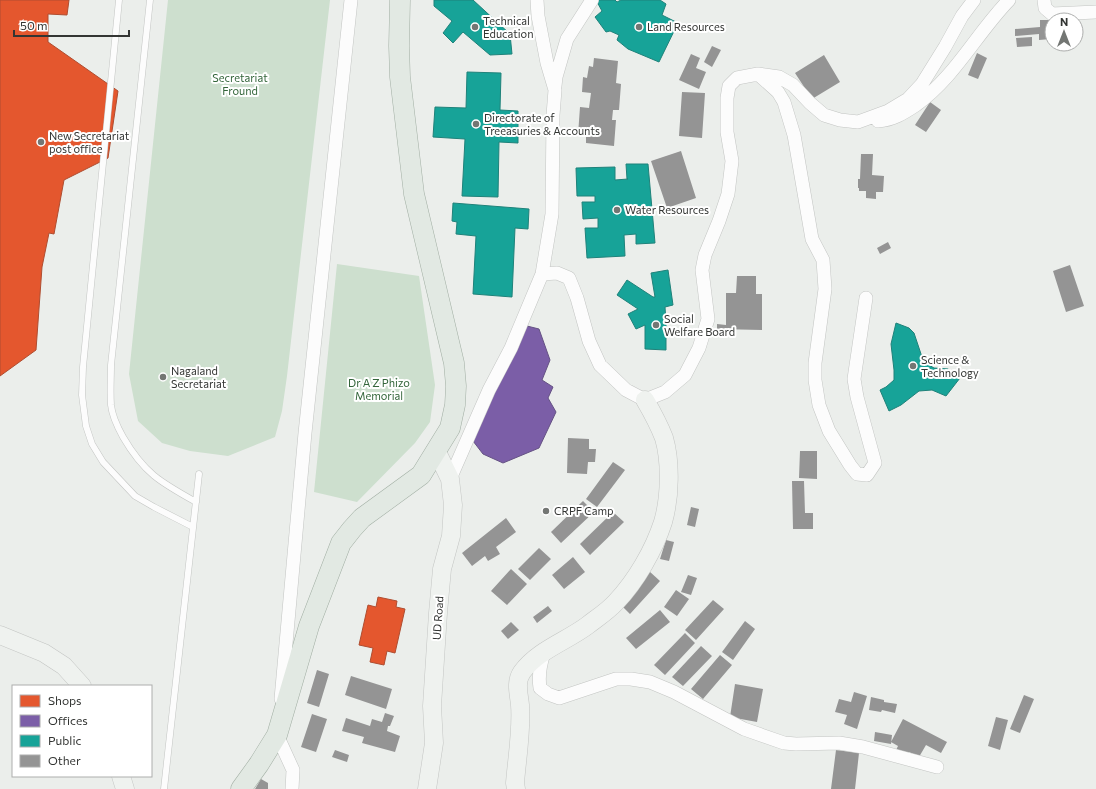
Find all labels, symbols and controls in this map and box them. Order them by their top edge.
scale bar [14,12,129,38]
north arrow [1044,12,1084,52]
place label: Technical Education [483,14,533,40]
text: N [1060,15,1068,28]
text: 50 m [20,18,48,32]
place label: Land Resources [647,20,725,33]
marker: Technical Education [470,22,480,32]
marker: Land Resources [634,22,644,32]
park label: Secretariat Fround [212,71,268,97]
place label: Directorate of Treeasuries & Accounts [484,111,600,137]
marker: Directorate of Treeasuries & Accounts [471,119,481,129]
place label: New Secretariat post office [49,129,130,155]
marker: New Secretariat post office [36,137,46,147]
place label: Water Resources [625,203,709,216]
marker: Water Resources [612,205,622,215]
place label: Social Welfare Board [664,312,735,338]
marker: Social Welfare Board [651,320,661,330]
place label: Science & Technology [921,353,979,379]
marker: Science & Technology [908,361,918,371]
place label: Nagaland Secretariat [171,364,227,390]
marker: Nagaland Secretariat [158,372,168,382]
park label: Dr A Z Phizo Memorial [348,376,410,402]
place label: CRPF Camp [554,504,614,517]
marker: CRPF Camp [541,506,551,516]
street label: UD Road [429,596,446,640]
legend [12,685,152,777]
text: Shops [48,693,82,707]
text: Offices [48,713,88,727]
text: Public [48,733,81,747]
text: Other [48,753,81,767]

